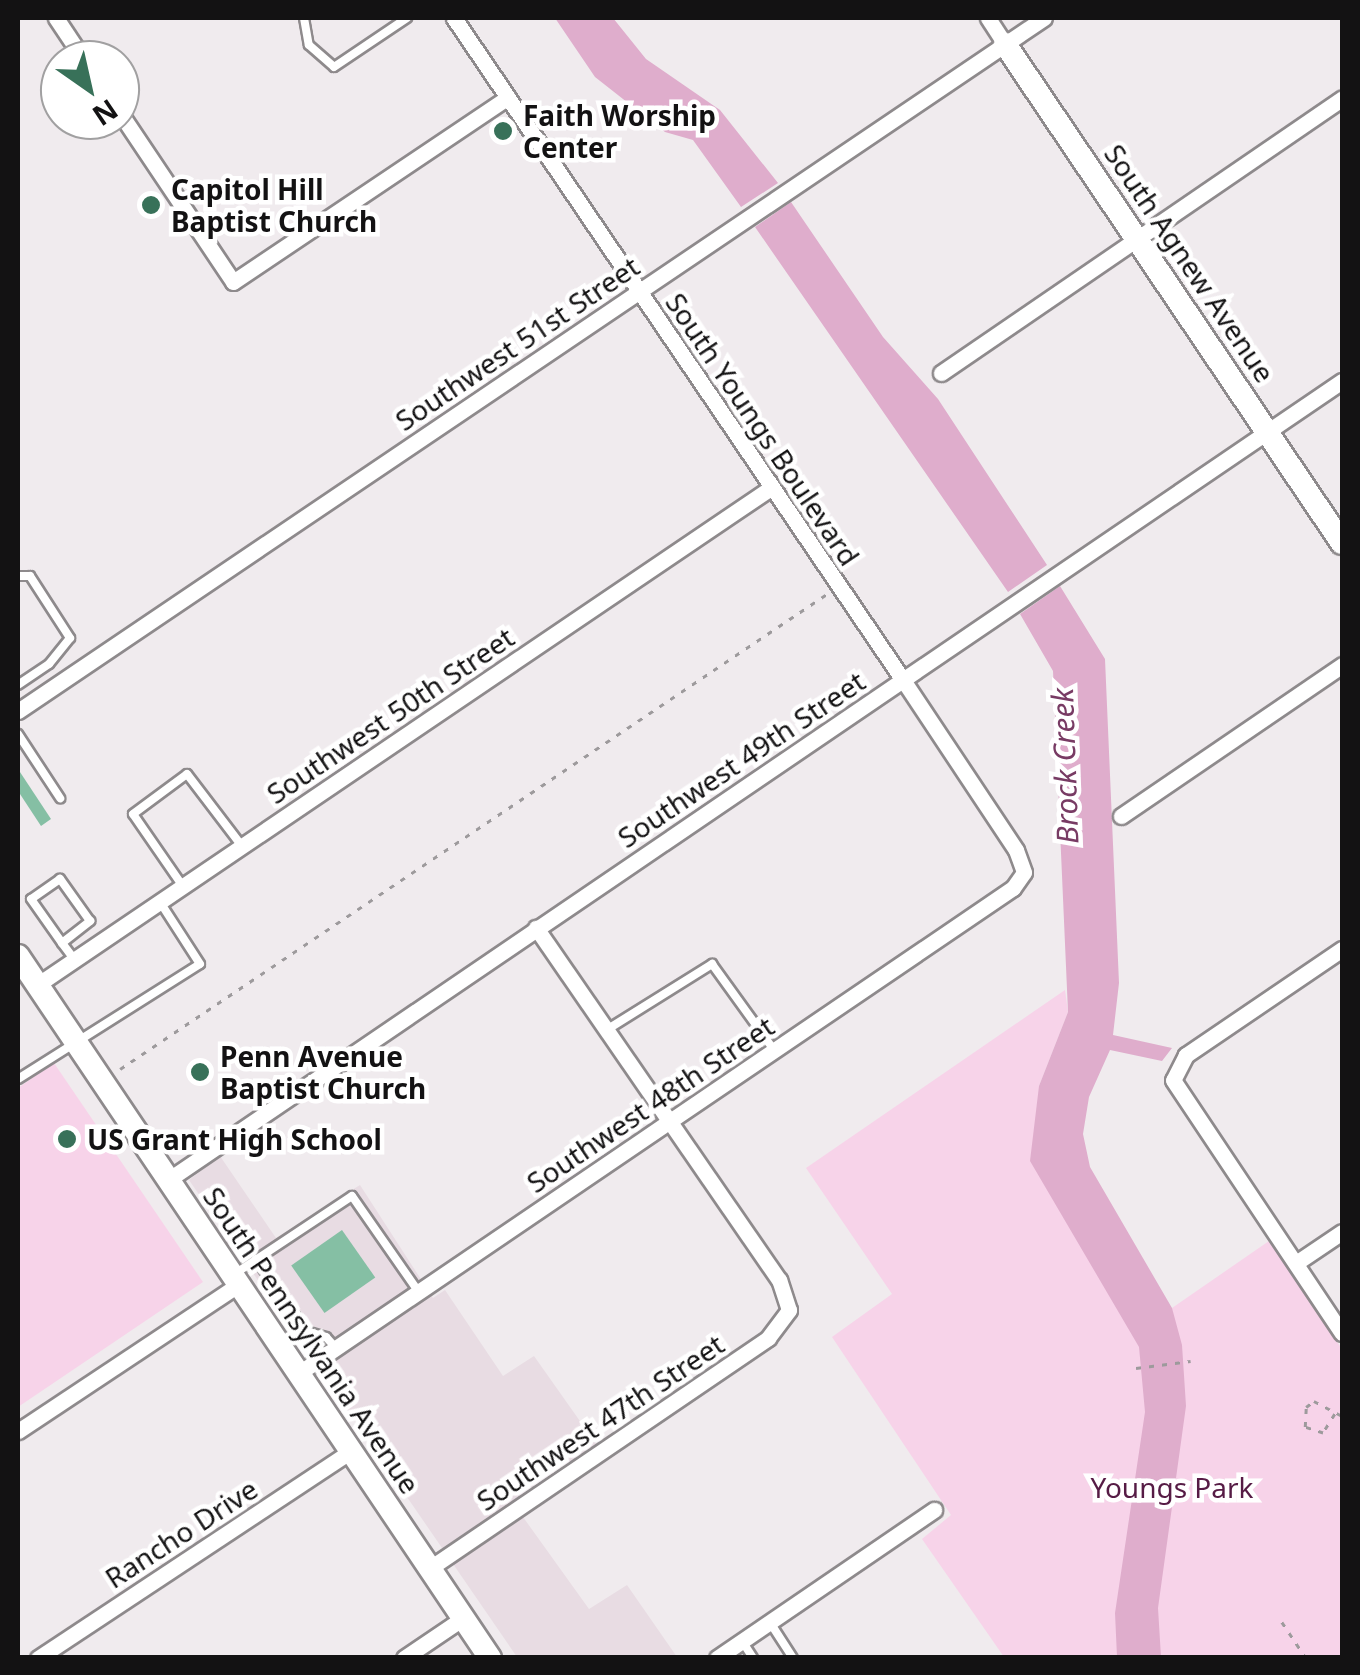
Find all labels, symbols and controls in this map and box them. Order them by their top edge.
north arrow [40,40,140,140]
text: N [86,91,126,135]
place label: Faith Worship Center [523,98,716,164]
marker: Faith Worship Center [492,120,514,142]
street label: South Agnew Avenue [1098,138,1282,388]
place label: Capitol Hill Baptist Church [171,172,377,238]
marker: Capitol Hill Baptist Church [140,194,162,216]
street label: Southwest 51st Street [389,249,645,437]
street label: South Youngs Boulevard [659,286,867,572]
street label: Southwest 50th Street [260,620,520,810]
street label: Southwest 49th Street [611,664,871,854]
water label: Brock Creek [1044,687,1086,845]
street label: Southwest 48th Street [520,1009,780,1199]
place label: Penn Avenue Baptist Church [220,1039,426,1105]
marker: Penn Avenue Baptist Church [189,1061,211,1083]
place label: US Grant High School [87,1122,382,1156]
marker: US Grant High School [56,1128,78,1150]
street label: South Pennsylvania Avenue [197,1180,427,1500]
street label: Southwest 47th Street [470,1327,730,1517]
park label: Youngs Park [1090,1470,1254,1504]
street label: Rancho Drive [99,1471,263,1595]

